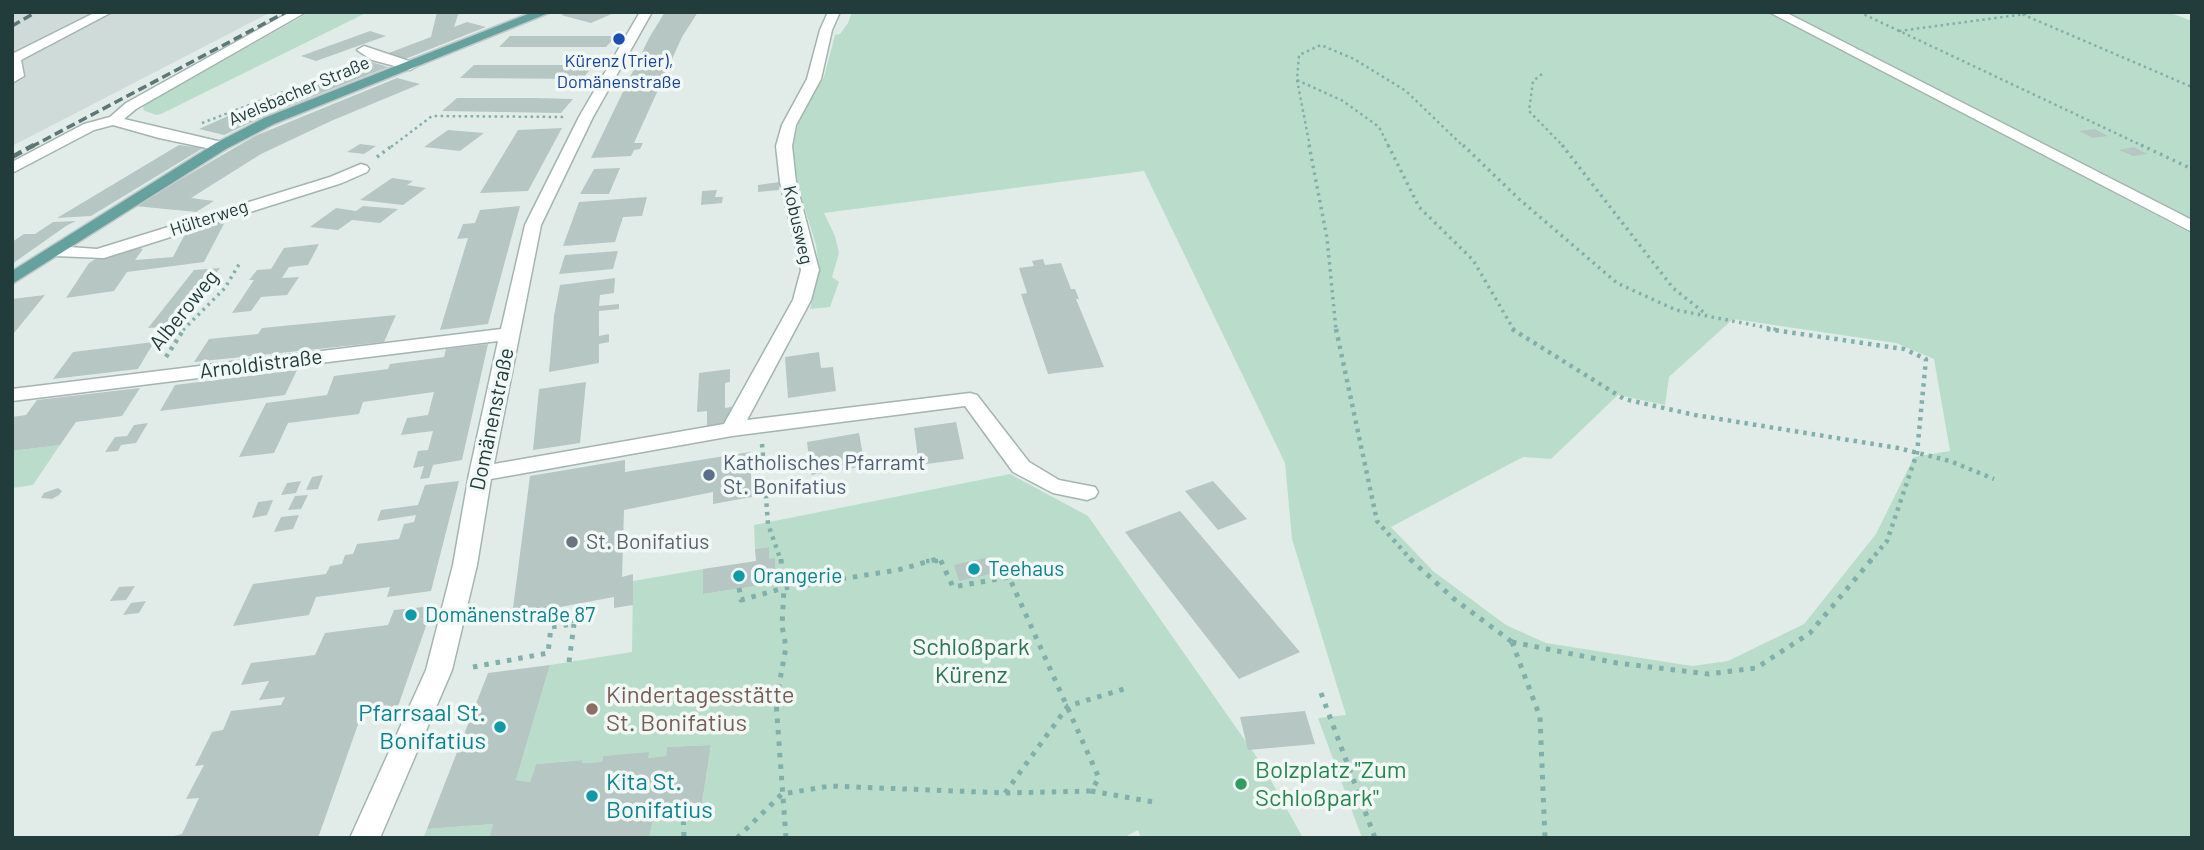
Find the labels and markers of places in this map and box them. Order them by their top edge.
marker: Kürenz (Trier), Domänenstraße [611,31,627,47]
place label: Kürenz (Trier), Domänenstraße [557,50,681,92]
place label: Katholisches Pfarramt St. Bonifatius [723,450,926,500]
marker: Katholisches Pfarramt St. Bonifatius [701,467,717,483]
place label: St. Bonifatius [586,529,709,555]
marker: St. Bonifatius [564,534,580,550]
place label: Teehaus [988,556,1064,582]
marker: Teehaus [966,561,982,577]
place label: Orangerie [753,563,842,589]
marker: Orangerie [731,568,747,584]
place label: Domänenstraße 87 [425,602,595,628]
marker: Domänenstraße 87 [403,607,419,623]
place label: Kindertagesstätte St. Bonifatius [606,681,795,737]
place label: Pfarrsaal St. Bonifatius [358,699,486,755]
marker: Kindertagesstätte St. Bonifatius [584,701,600,717]
marker: Pfarrsaal St. Bonifatius [492,719,508,735]
place label: Bolzplatz "Zum Schloßpark" [1255,756,1407,812]
place label: Kita St. Bonifatius [606,768,713,824]
marker: Bolzplatz "Zum Schloßpark" [1233,776,1249,792]
marker: Kita St. Bonifatius [584,788,600,804]

